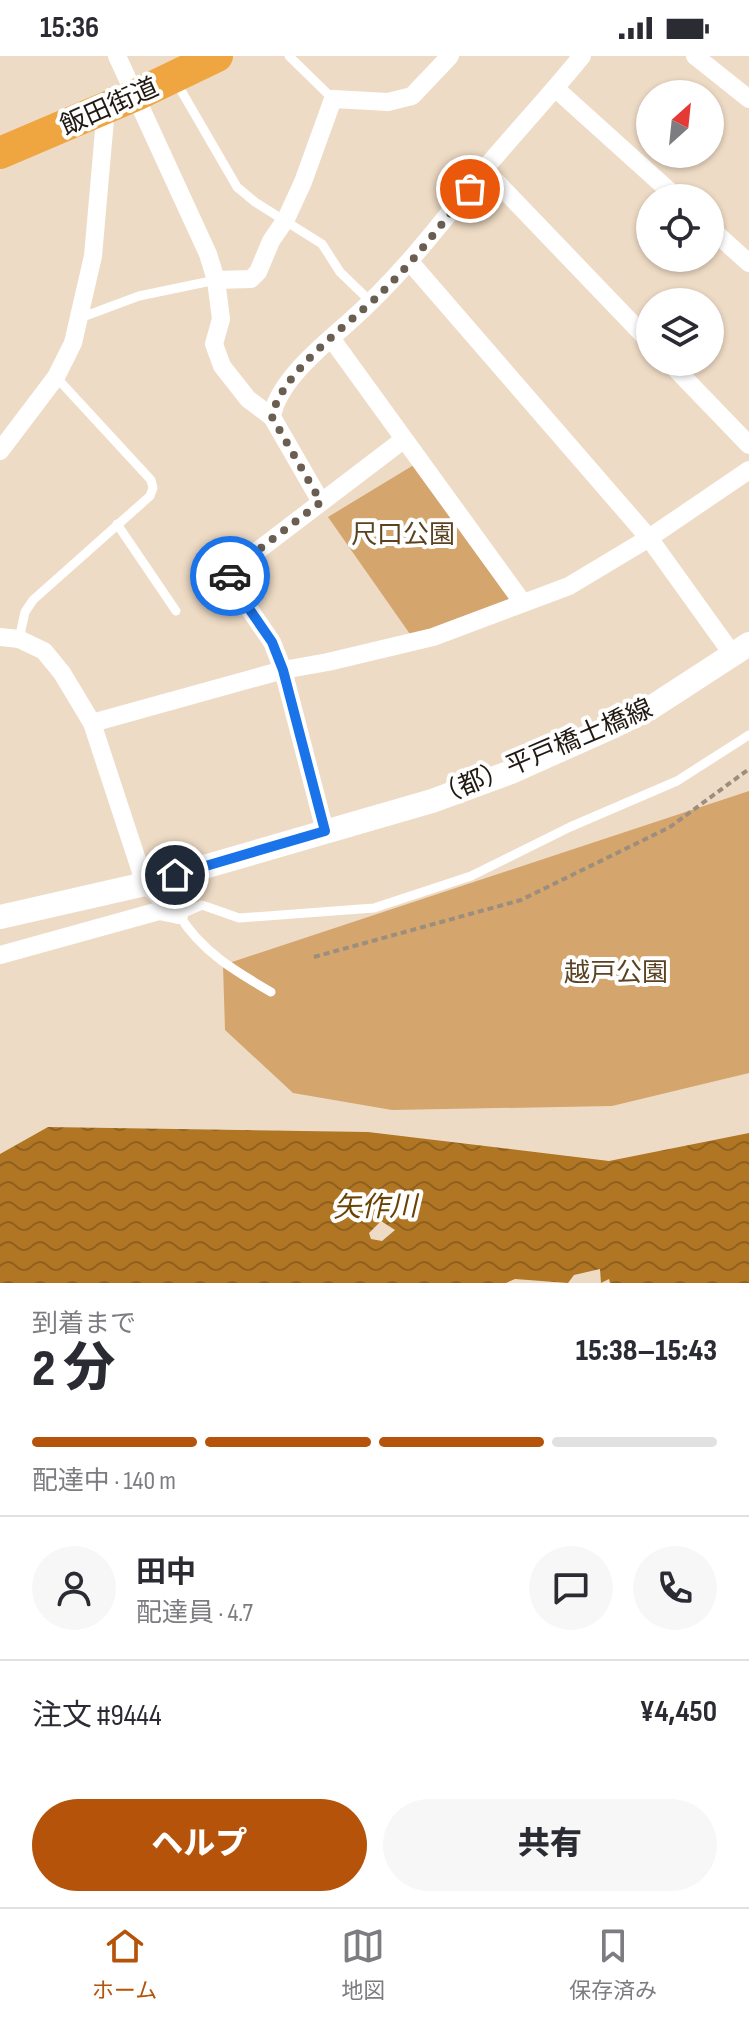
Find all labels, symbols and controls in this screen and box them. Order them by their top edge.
text: 15:36 [40,10,99,46]
street label: 飯田街道 [56,72,163,143]
north arrow [636,80,724,168]
map controls [636,80,724,376]
pin [436,155,504,223]
icon: bag [448,167,492,211]
button: locate [636,184,724,272]
button: layers [636,288,724,376]
park label: 尺口公園 [351,520,455,551]
courier [190,536,270,616]
icon: car [208,554,252,598]
street label: （都）平戸橋土橋線 [430,693,657,813]
pin [141,841,209,909]
icon: home [153,853,197,897]
park label: 越戸公園 [564,958,668,989]
water label: 矢作川 [333,1190,420,1225]
text: 到着まで [32,1309,136,1340]
text: 15:38–15:43 [576,1333,717,1369]
text: 2 分 [32,1338,115,1401]
text: 配達中 · 140 m [32,1466,176,1497]
button: person [32,1546,116,1630]
button: chat [529,1546,613,1630]
button: phone [633,1546,717,1630]
text: 田中 [136,1555,196,1591]
text: 配達員 · 4.7 [136,1598,253,1629]
text: ¥4,450 [639,1694,717,1730]
text: 注文 #9444 [32,1698,162,1734]
button: ヘルプ [32,1799,367,1891]
button: 共有 [383,1799,717,1891]
tab: ホーム [92,1924,157,2005]
tab: 地図 [341,1924,385,2005]
tab: 保存済み [569,1924,657,2005]

